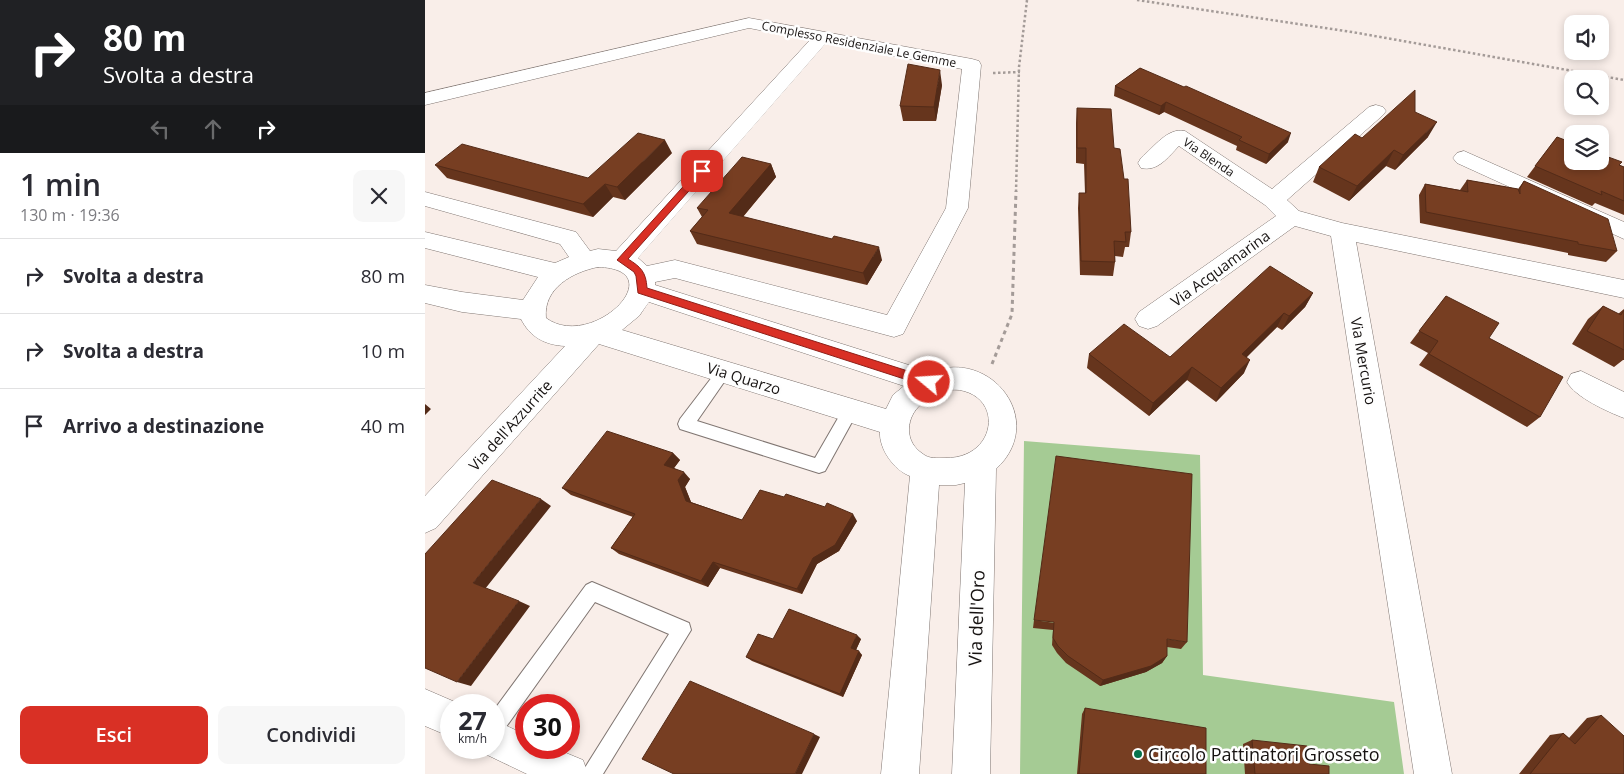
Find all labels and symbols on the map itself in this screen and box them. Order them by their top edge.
street label: Complesso Residenziale Le Gemme [760,17,958,71]
street label: Via Blenda [1180,133,1238,181]
pin [681,150,723,192]
street label: Via Acquamarina [1166,225,1274,311]
street label: Via Mercurio [1346,316,1382,406]
position arrow [902,355,954,407]
street label: Via Quarzo [705,357,783,399]
street label: Via dell'Azzurrite [464,375,556,475]
street label: Via dell'Oro [962,569,990,667]
speed limit sign: 30 [515,694,580,759]
place label: Circolo Pattinatori Grosseto [1148,742,1380,766]
marker: Circolo Pattinatori Grosseto [1132,748,1144,760]

